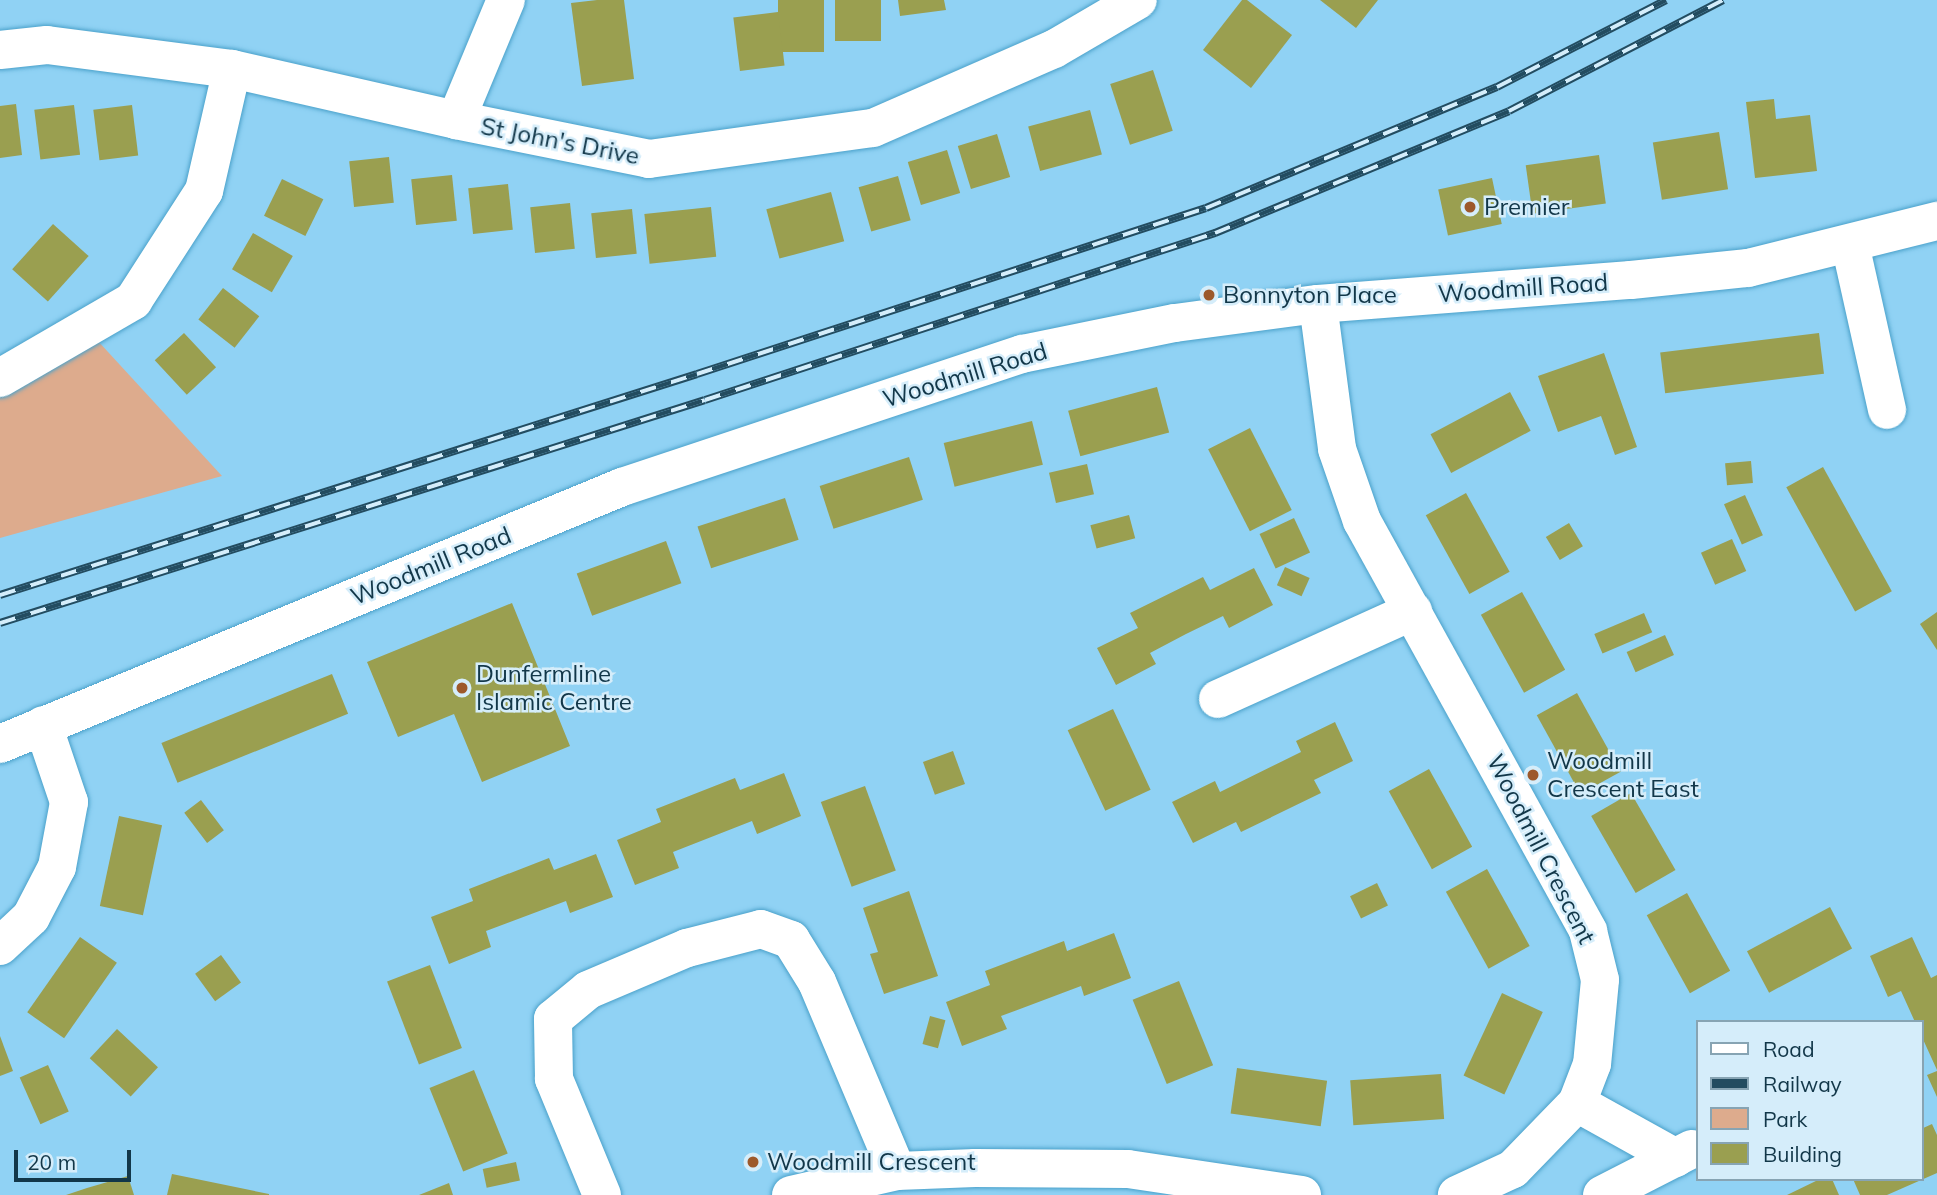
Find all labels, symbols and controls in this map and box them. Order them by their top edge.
street label: St John's Drive [478,112,642,170]
place label: Premier [1484,193,1570,221]
marker: Premier [1462,199,1478,215]
street label: Woodmill Road [1437,268,1609,308]
place label: Bonnyton Place [1223,281,1397,309]
marker: Bonnyton Place [1201,287,1217,303]
street label: Woodmill Road [879,336,1051,414]
street label: Woodmill Road [347,521,515,611]
place label: Dunfermline Islamic Centre [476,660,632,716]
marker: Dunfermline Islamic Centre [454,680,470,696]
place label: Woodmill Crescent East [1547,747,1699,803]
street label: Woodmill Crescent [1481,750,1601,948]
marker: Woodmill Crescent East [1525,767,1541,783]
legend [1696,1020,1923,1181]
text: Road [1763,1036,1814,1062]
text: Railway [1763,1071,1842,1097]
text: Park [1763,1106,1807,1132]
scale bar [18,1136,135,1180]
text: Building [1763,1141,1842,1167]
place label: Woodmill Crescent [767,1148,976,1176]
text: 20 m [27,1149,76,1175]
marker: Woodmill Crescent [745,1154,761,1170]

